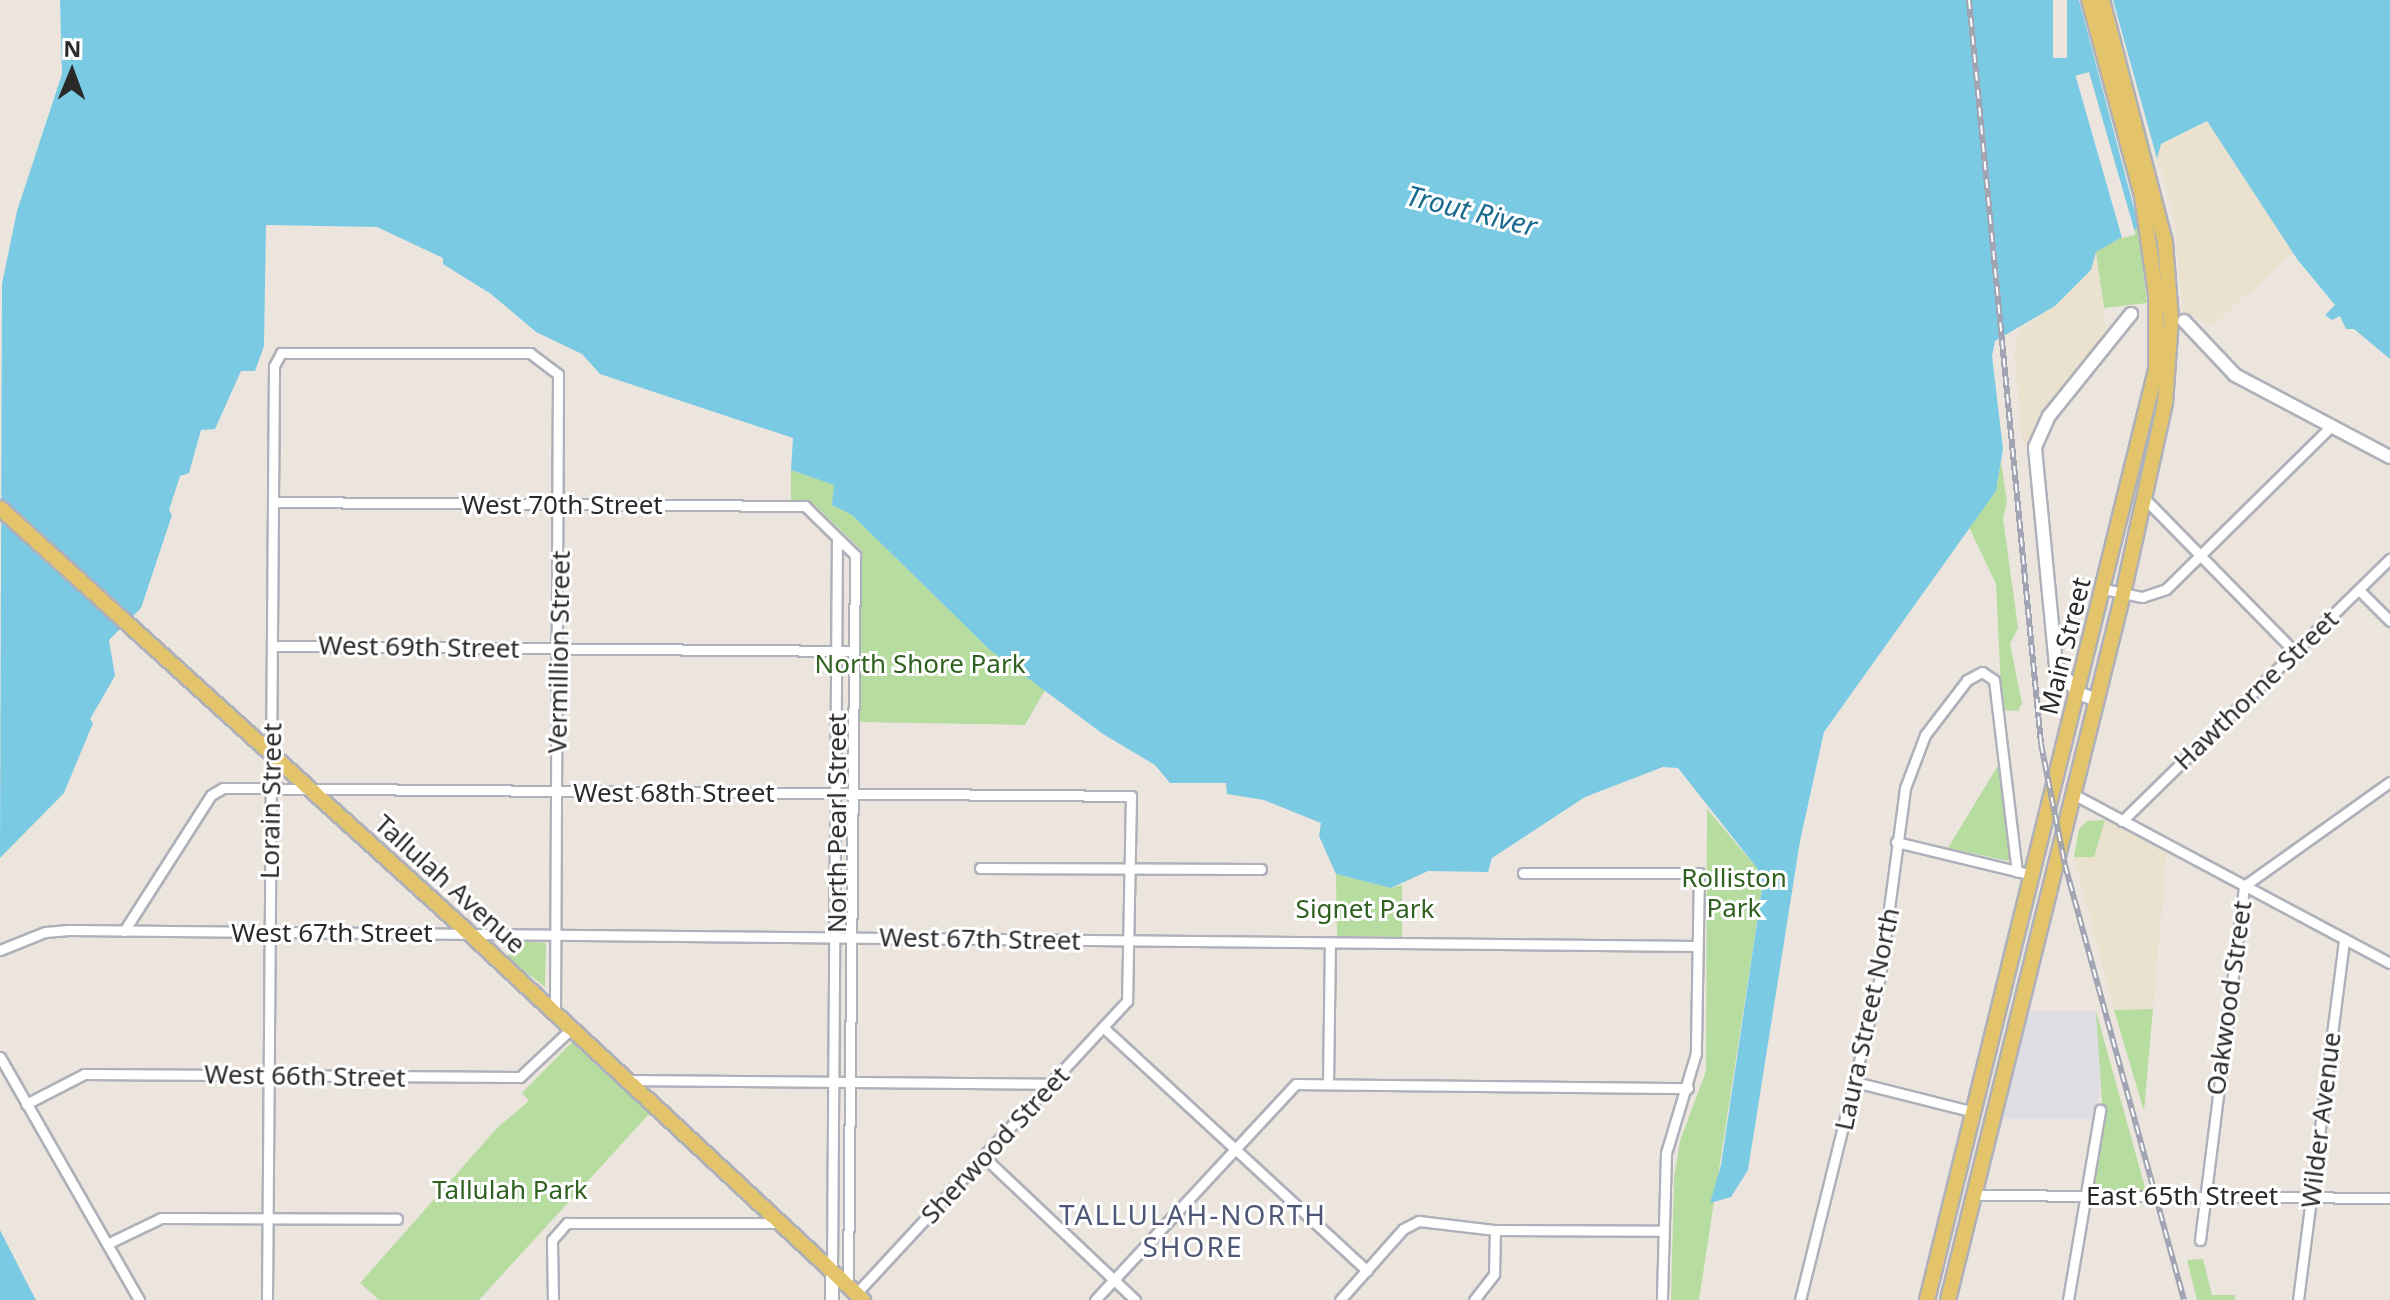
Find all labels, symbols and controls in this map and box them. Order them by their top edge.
north arrow [32,32,112,112]
text: N [63,33,82,63]
water label: Trout River [1403,178,1541,242]
street label: West 70th Street [461,489,663,521]
street label: Vermillion Street [542,550,576,754]
street label: Main Street [2033,574,2097,718]
street label: Hawthorne Street [2167,604,2345,776]
street label: West 69th Street [318,630,520,664]
park label: North Shore Park [814,648,1026,680]
street label: North Pearl Street [821,713,853,933]
street label: Lorain Street [254,723,288,879]
street label: West 68th Street [573,777,775,809]
street label: Tallulah Avenue [368,808,532,960]
park label: Rolliston Park [1681,862,1787,924]
park label: Signet Park [1296,893,1434,925]
street label: Oakwood Street [2200,899,2258,1097]
street label: Laura Street North [1828,905,1906,1133]
street label: West 67th Street [231,917,433,949]
street label: West 67th Street [879,922,1081,956]
street label: Wilder Avenue [2295,1030,2347,1210]
street label: West 66th Street [204,1059,406,1093]
street label: Sherwood Street [914,1060,1076,1230]
park label: Tallulah Park [432,1174,588,1206]
street label: East 65th Street [2086,1180,2278,1212]
district label: TALLULAH-NORTH SHORE [1059,1197,1327,1263]

